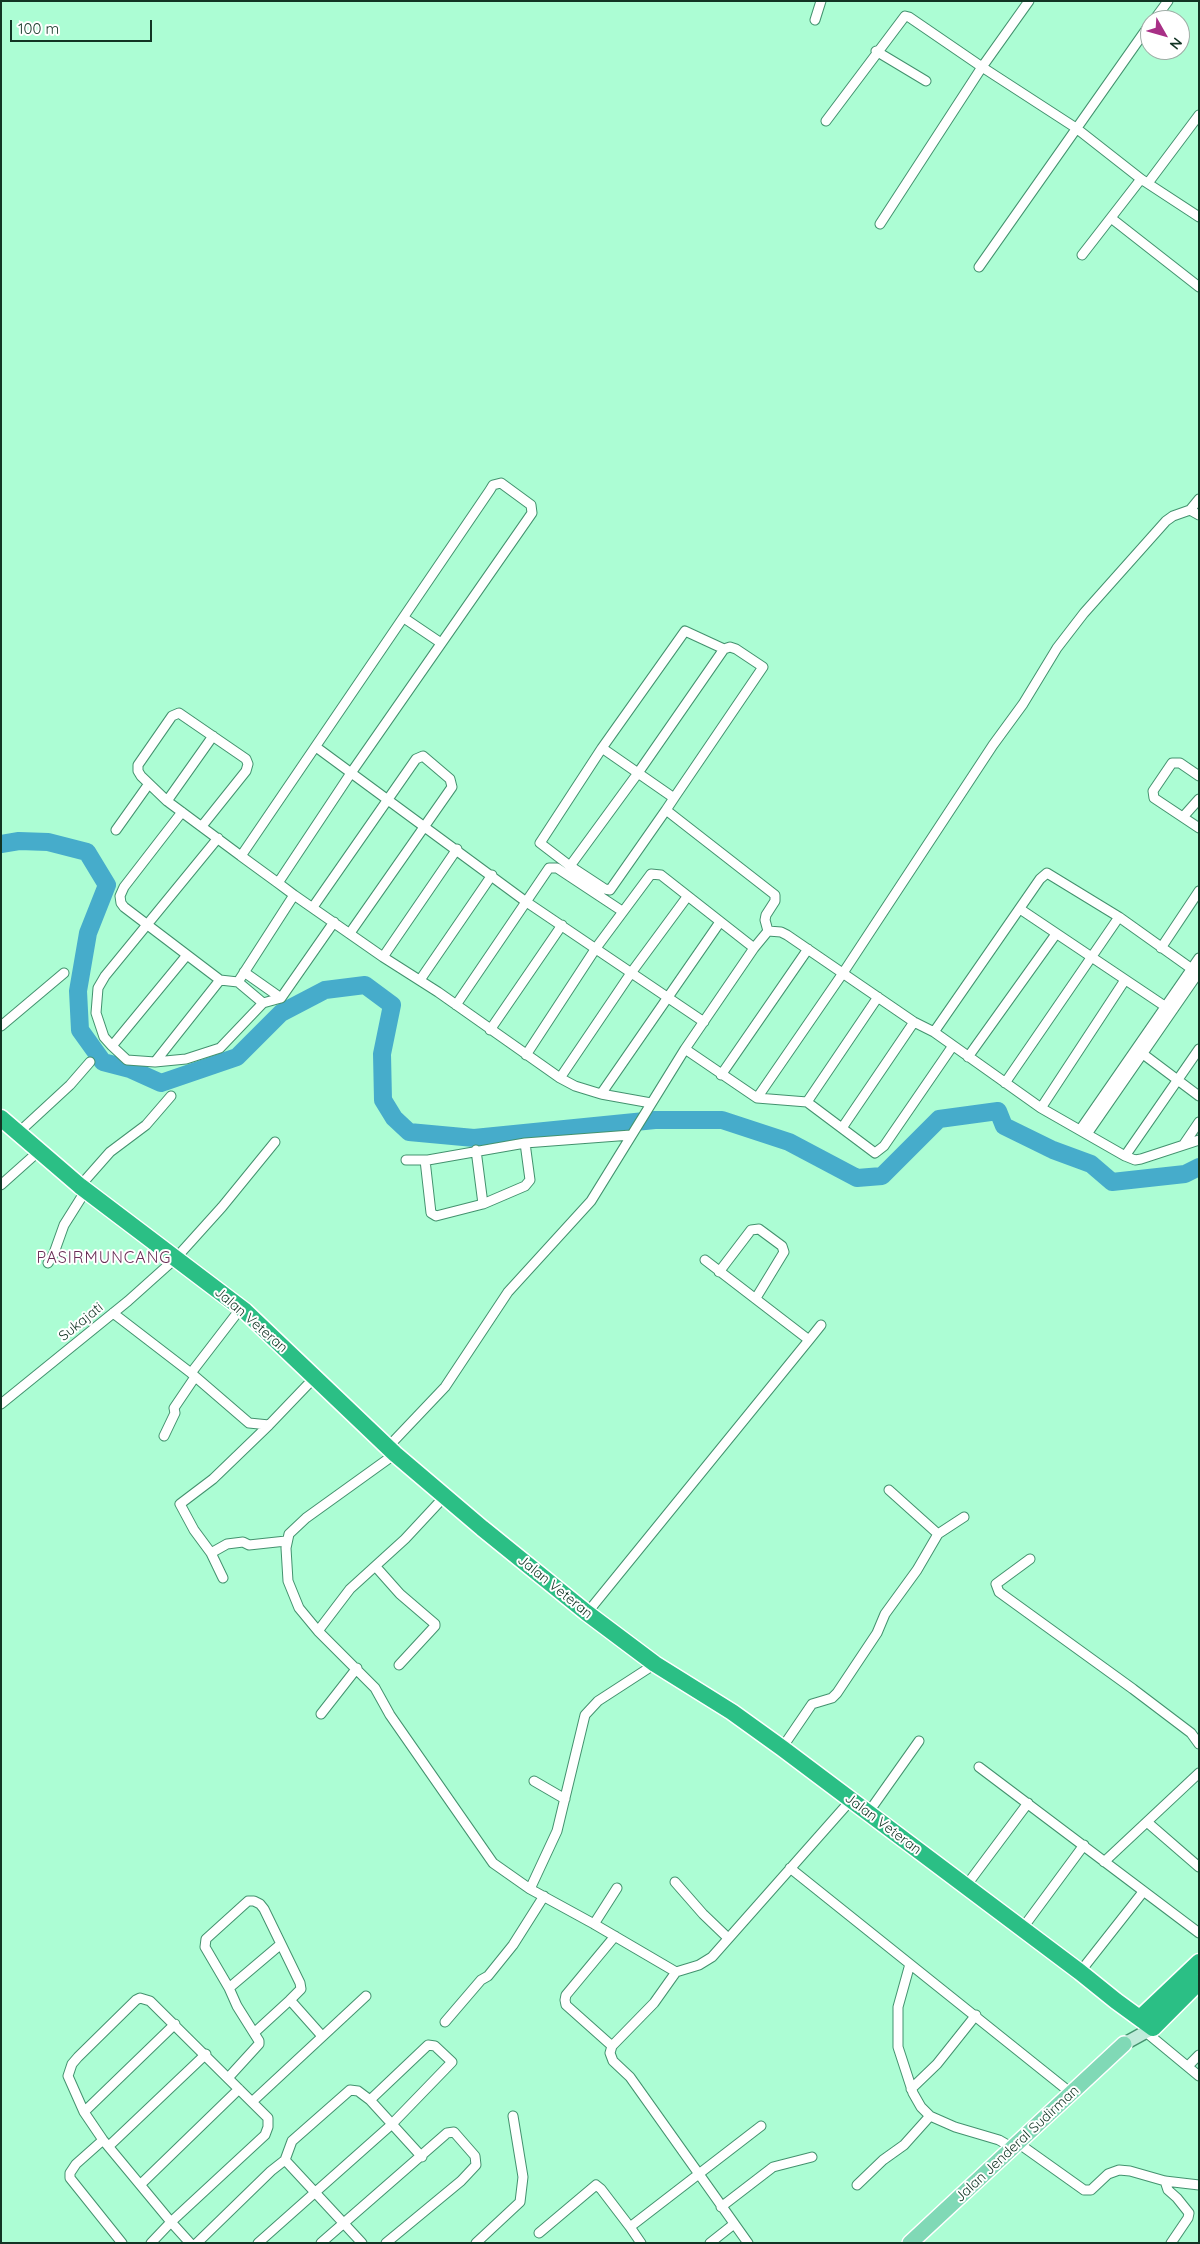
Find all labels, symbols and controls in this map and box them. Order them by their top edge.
scale bar [12,10,155,42]
north arrow [1140,10,1190,60]
text: 100 m [18,19,59,38]
text: N [1166,34,1186,53]
district label: PASIRMUNCANG [35,1248,173,1268]
street label: Jalan Veteran [211,1284,291,1356]
street label: Sukajati [56,1299,106,1345]
street label: Jalan Veteran [514,1552,596,1622]
street label: Jalan Veteran [841,1790,925,1858]
street label: Jalan Jenderal Sudirman [952,2082,1082,2206]

